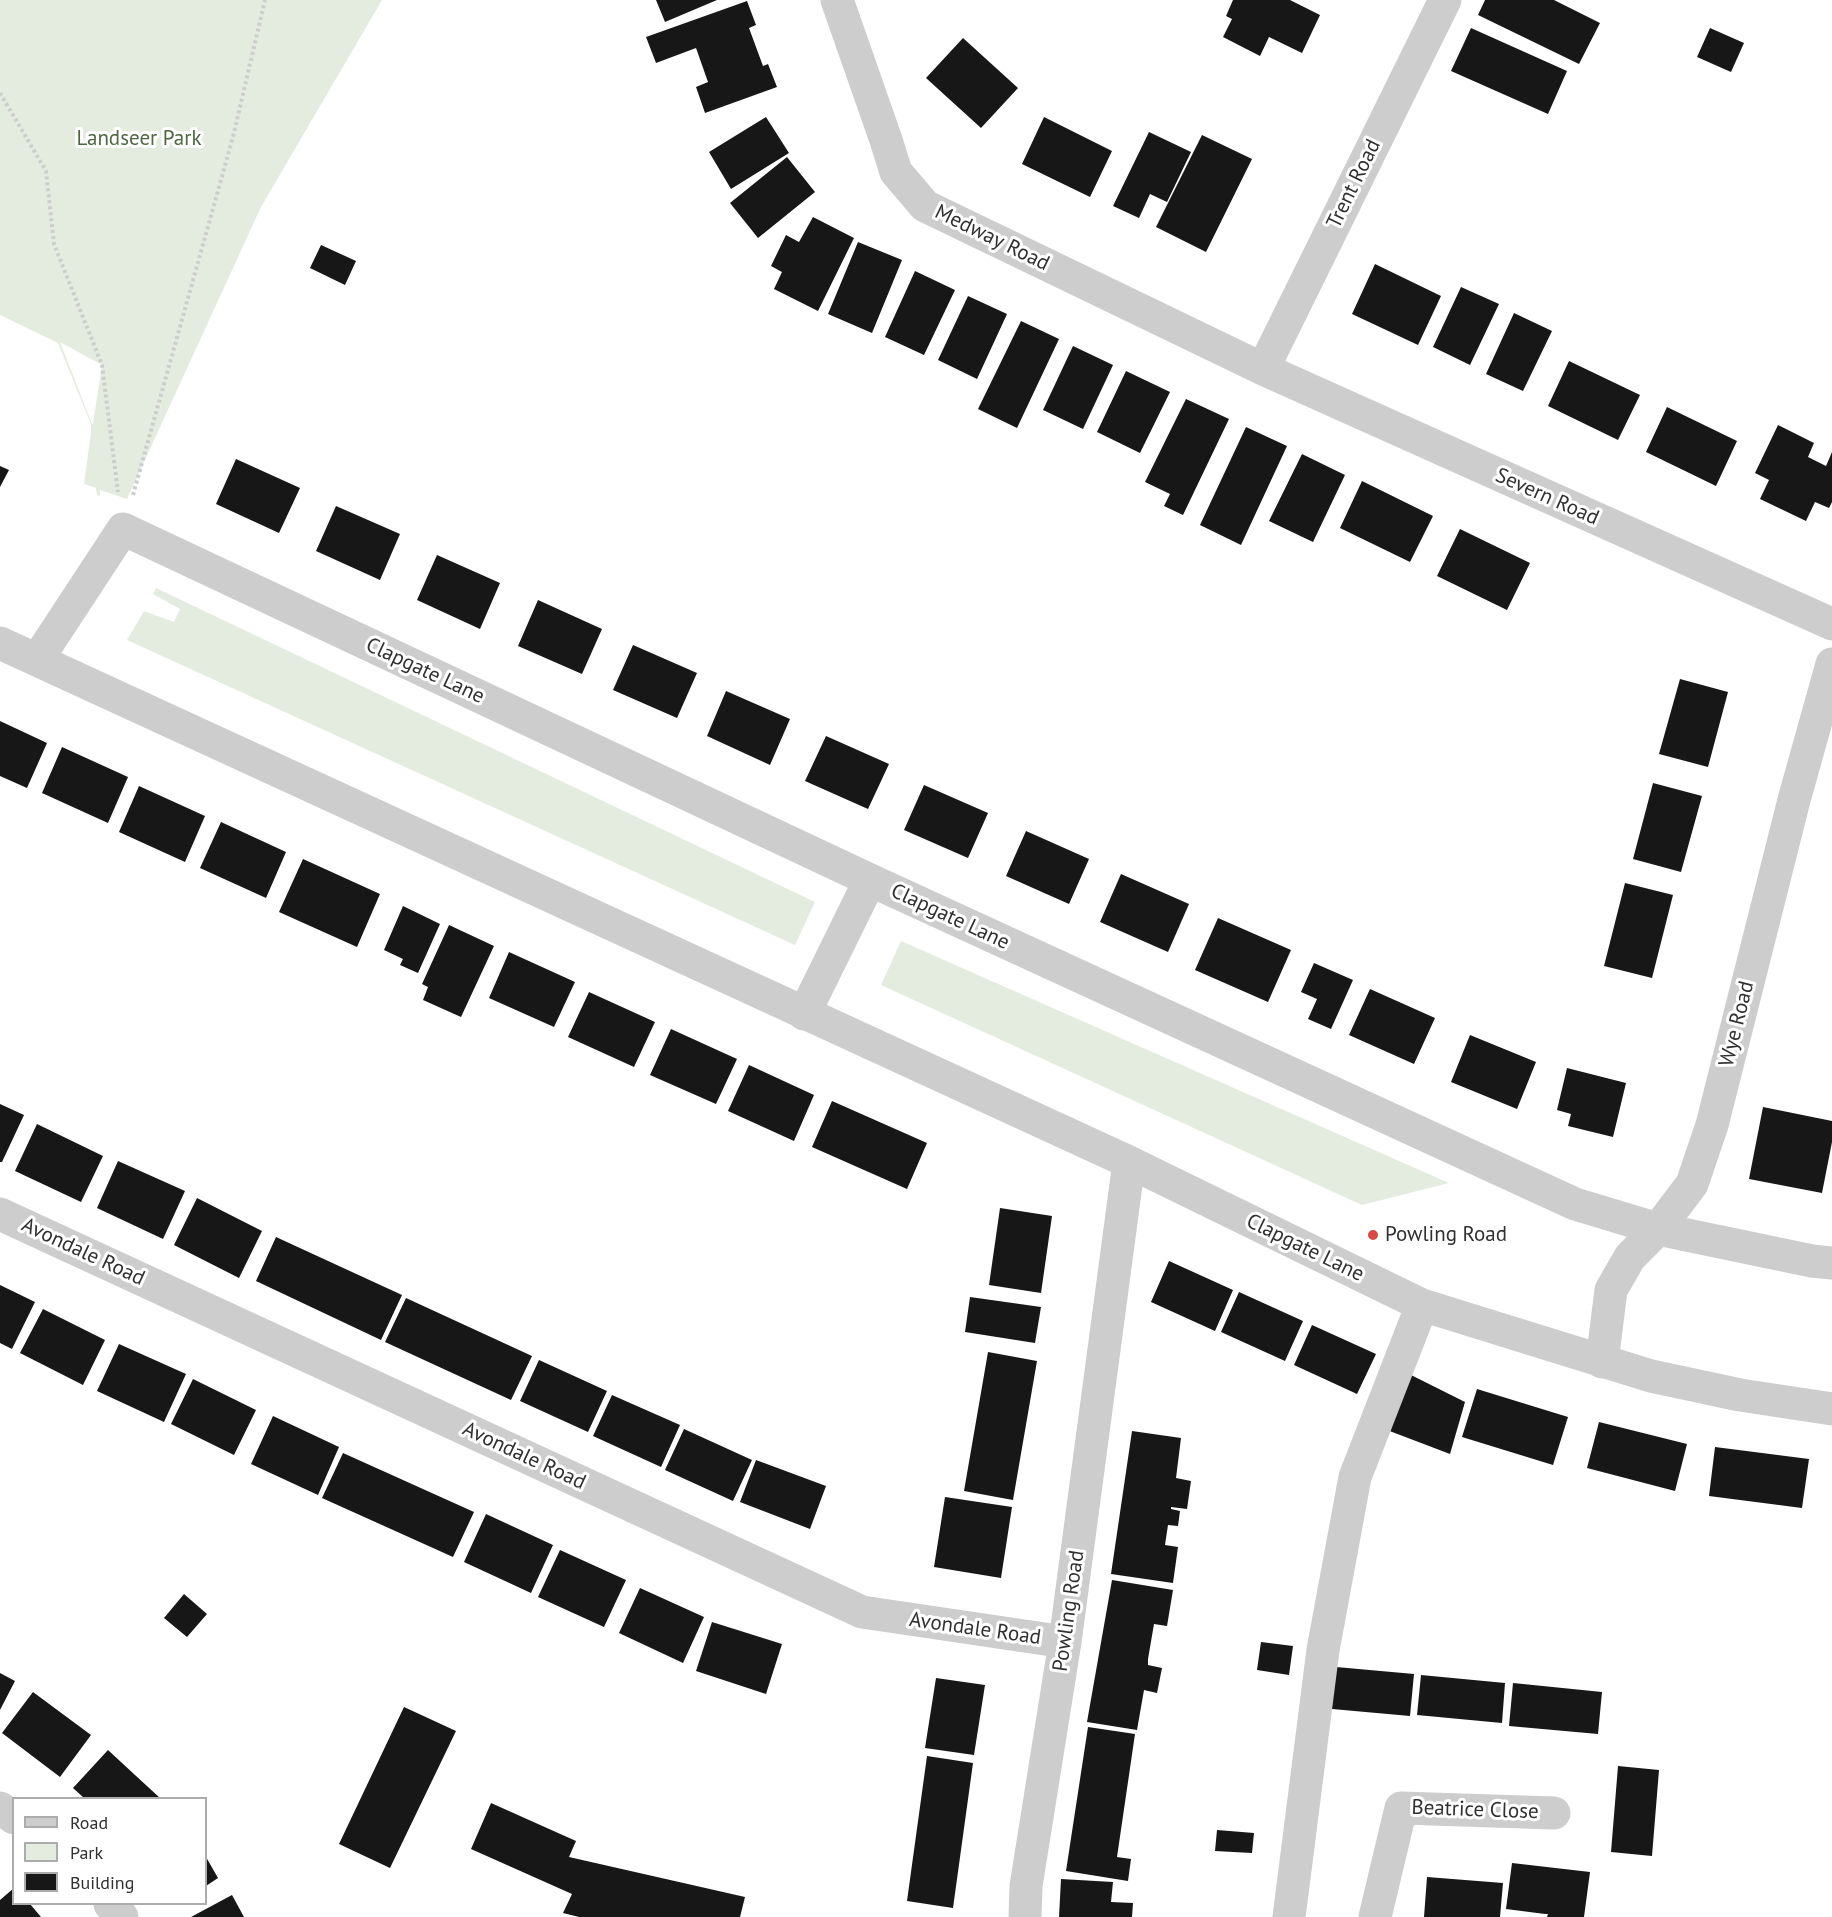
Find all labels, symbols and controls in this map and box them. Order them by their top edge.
park label: Landseer Park [77,126,201,152]
street label: Trent Road [1322,135,1386,233]
street label: Medway Road [931,199,1053,277]
street label: Severn Road [1491,463,1603,531]
street label: Clapgate Lane [362,633,488,709]
street label: Clapgate Lane [887,879,1013,955]
street label: Wye Road [1714,979,1760,1069]
street label: Clapgate Lane [1242,1209,1368,1287]
street label: Avondale Road [18,1213,148,1291]
place label: Powling Road [1385,1222,1507,1248]
marker: Powling Road [1366,1228,1380,1242]
street label: Avondale Road [459,1417,589,1495]
street label: Powling Road [1048,1549,1090,1673]
street label: Avondale Road [908,1607,1042,1651]
street label: Beatrice Close [1411,1795,1539,1825]
legend [12,1797,207,1905]
text: Road [70,1811,108,1834]
text: Park [70,1841,103,1864]
text: Building [70,1871,134,1894]

